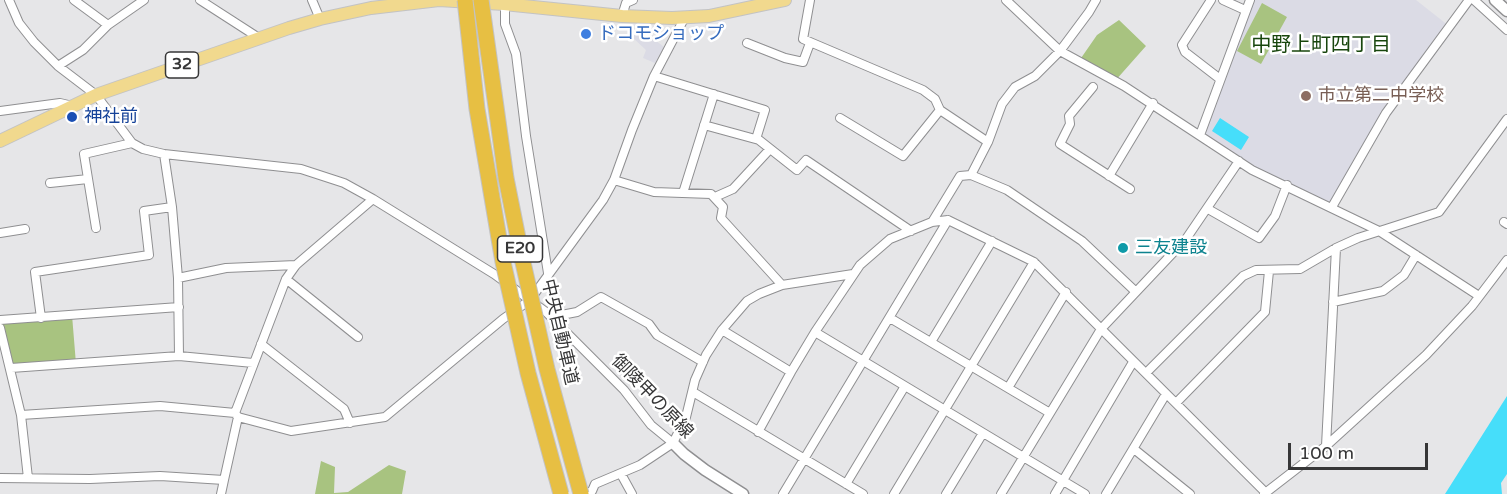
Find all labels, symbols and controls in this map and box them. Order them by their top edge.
place label: ドコモショップ [598,23,724,45]
marker: ドコモショップ [579,27,593,41]
district label: 中野上町四丁目 [1251,34,1391,58]
road number: 32 [166,52,198,78]
place label: 市立第二中学校 [1318,85,1444,107]
marker: 市立第二中学校 [1299,89,1313,103]
place label: 神社前 [84,106,138,128]
marker: 神社前 [65,110,79,124]
road number: E20 [498,236,542,262]
place label: 三友建設 [1135,237,1207,259]
marker: 三友建設 [1116,241,1130,255]
street label: 中央自動車道 [536,277,582,387]
street label: 御陵甲の原線 [607,351,697,443]
scale bar [1291,431,1430,469]
text: 100 m [1299,442,1354,464]

